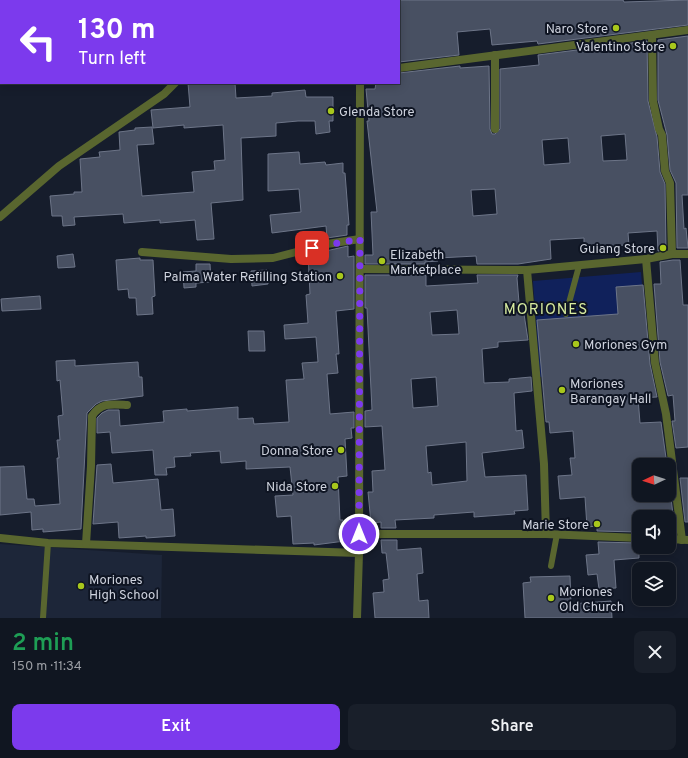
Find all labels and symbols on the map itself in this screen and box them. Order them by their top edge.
place label: Naro Store [546,22,608,38]
marker: Naro Store [611,23,621,33]
place label: Valentino Store [576,40,665,56]
marker: Valentino Store [668,41,678,51]
place label: Glenda Store [339,105,415,121]
marker: Glenda Store [326,106,336,116]
pin [295,231,329,265]
place label: Guiang Store [579,242,655,258]
marker: Guiang Store [658,243,668,253]
place label: Elizabeth Marketplace [390,248,461,279]
marker: Elizabeth Marketplace [377,256,387,266]
place label: Palma Water Refilling Station [164,270,332,286]
marker: Palma Water Refilling Station [335,271,345,281]
district label: MORIONES [504,301,588,320]
place label: Moriones Gym [584,338,667,354]
marker: Moriones Gym [571,339,581,349]
place label: Moriones Barangay Hall [570,377,651,408]
marker: Moriones Barangay Hall [557,385,567,395]
place label: Donna Store [261,444,333,460]
marker: Donna Store [336,445,346,455]
north arrow [632,458,676,502]
place label: Nida Store [266,480,327,496]
marker: Nida Store [330,481,340,491]
position arrow [338,513,380,555]
place label: Marie Store [522,518,589,534]
marker: Marie Store [592,519,602,529]
place label: Moriones High School [89,573,159,604]
marker: Moriones High School [76,581,86,591]
place label: Moriones Old Church [559,585,624,616]
marker: Moriones Old Church [546,593,556,603]

